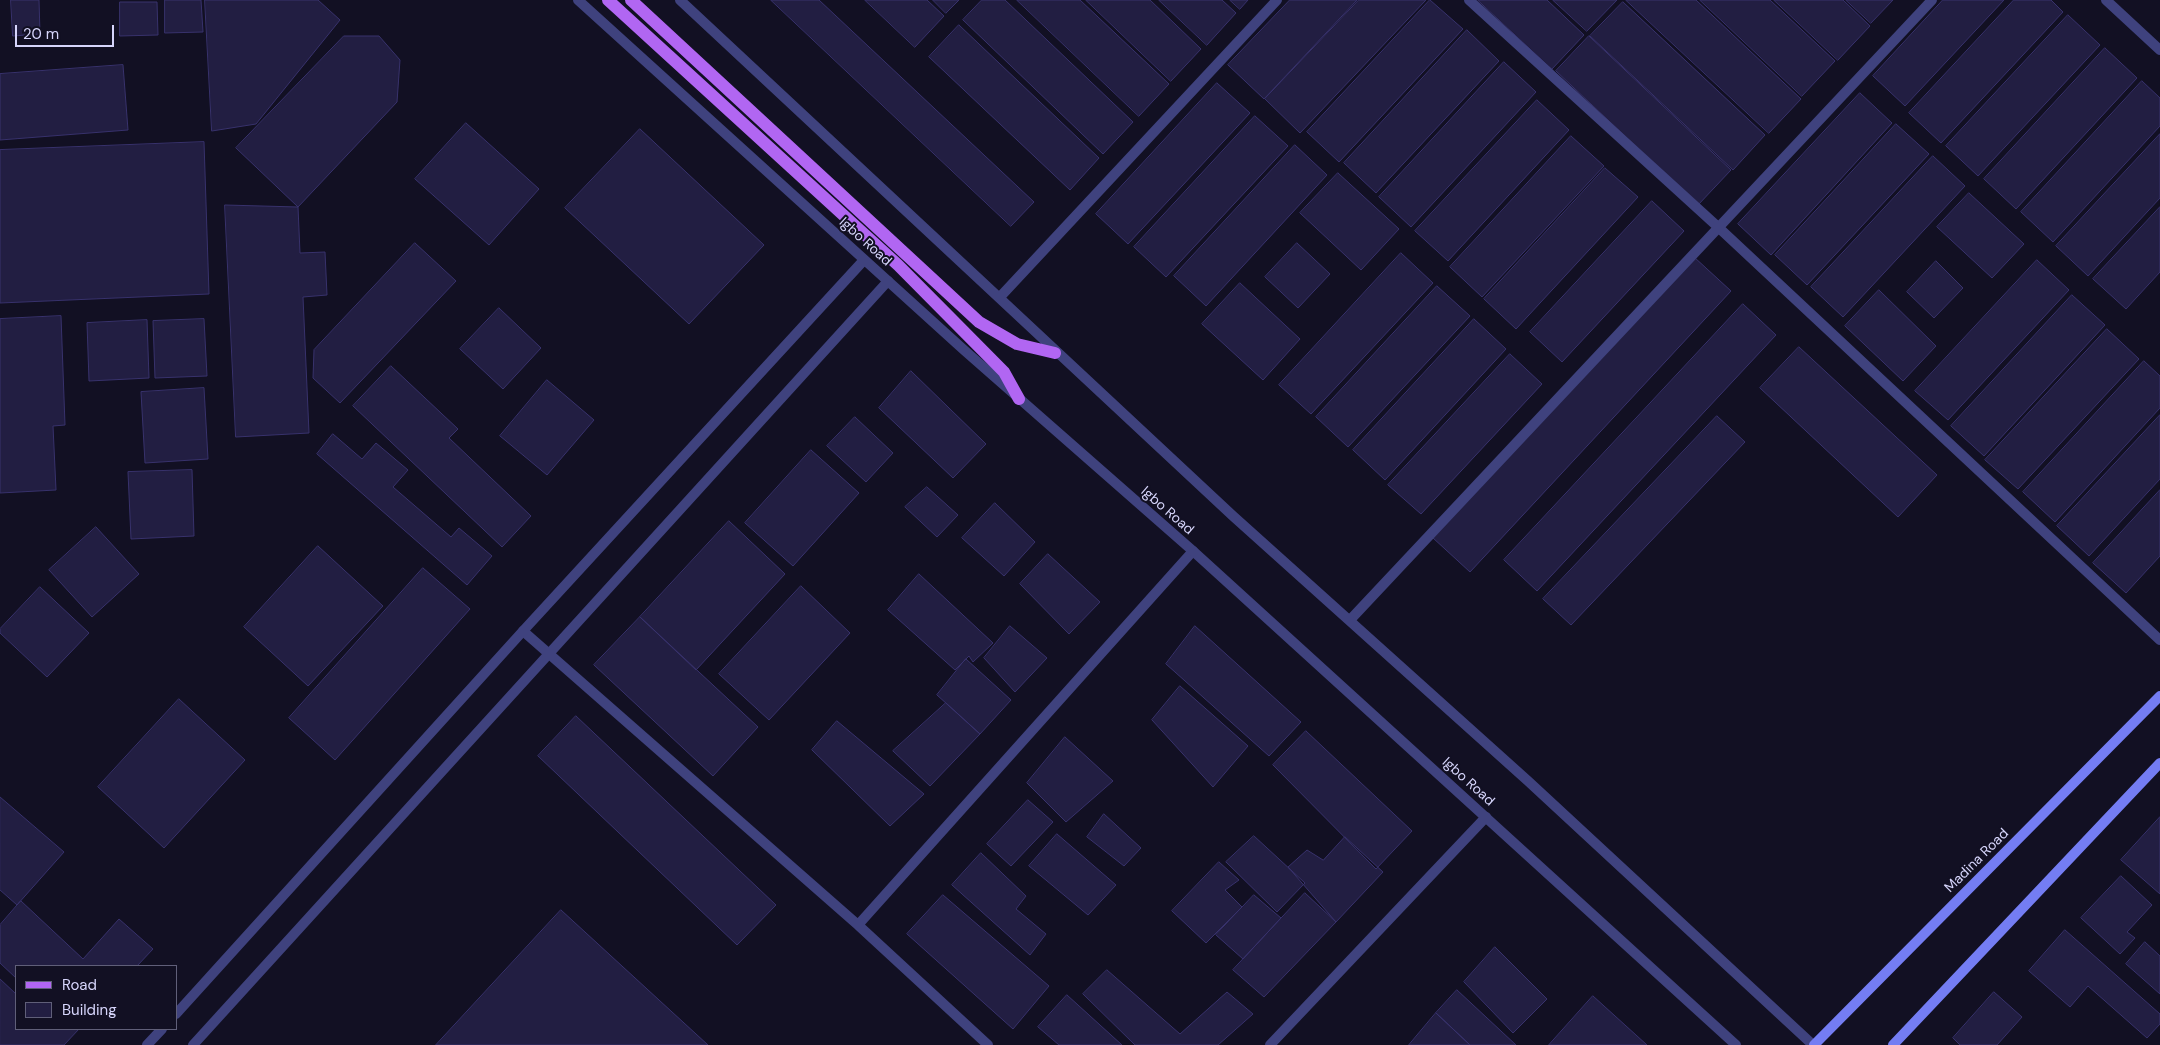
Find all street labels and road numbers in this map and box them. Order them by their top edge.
street label: Igbo Road [835,214,895,270]
street label: Igbo Road [1137,484,1197,538]
street label: Igbo Road [1438,754,1498,810]
street label: Madina Road [1942,826,2012,896]

